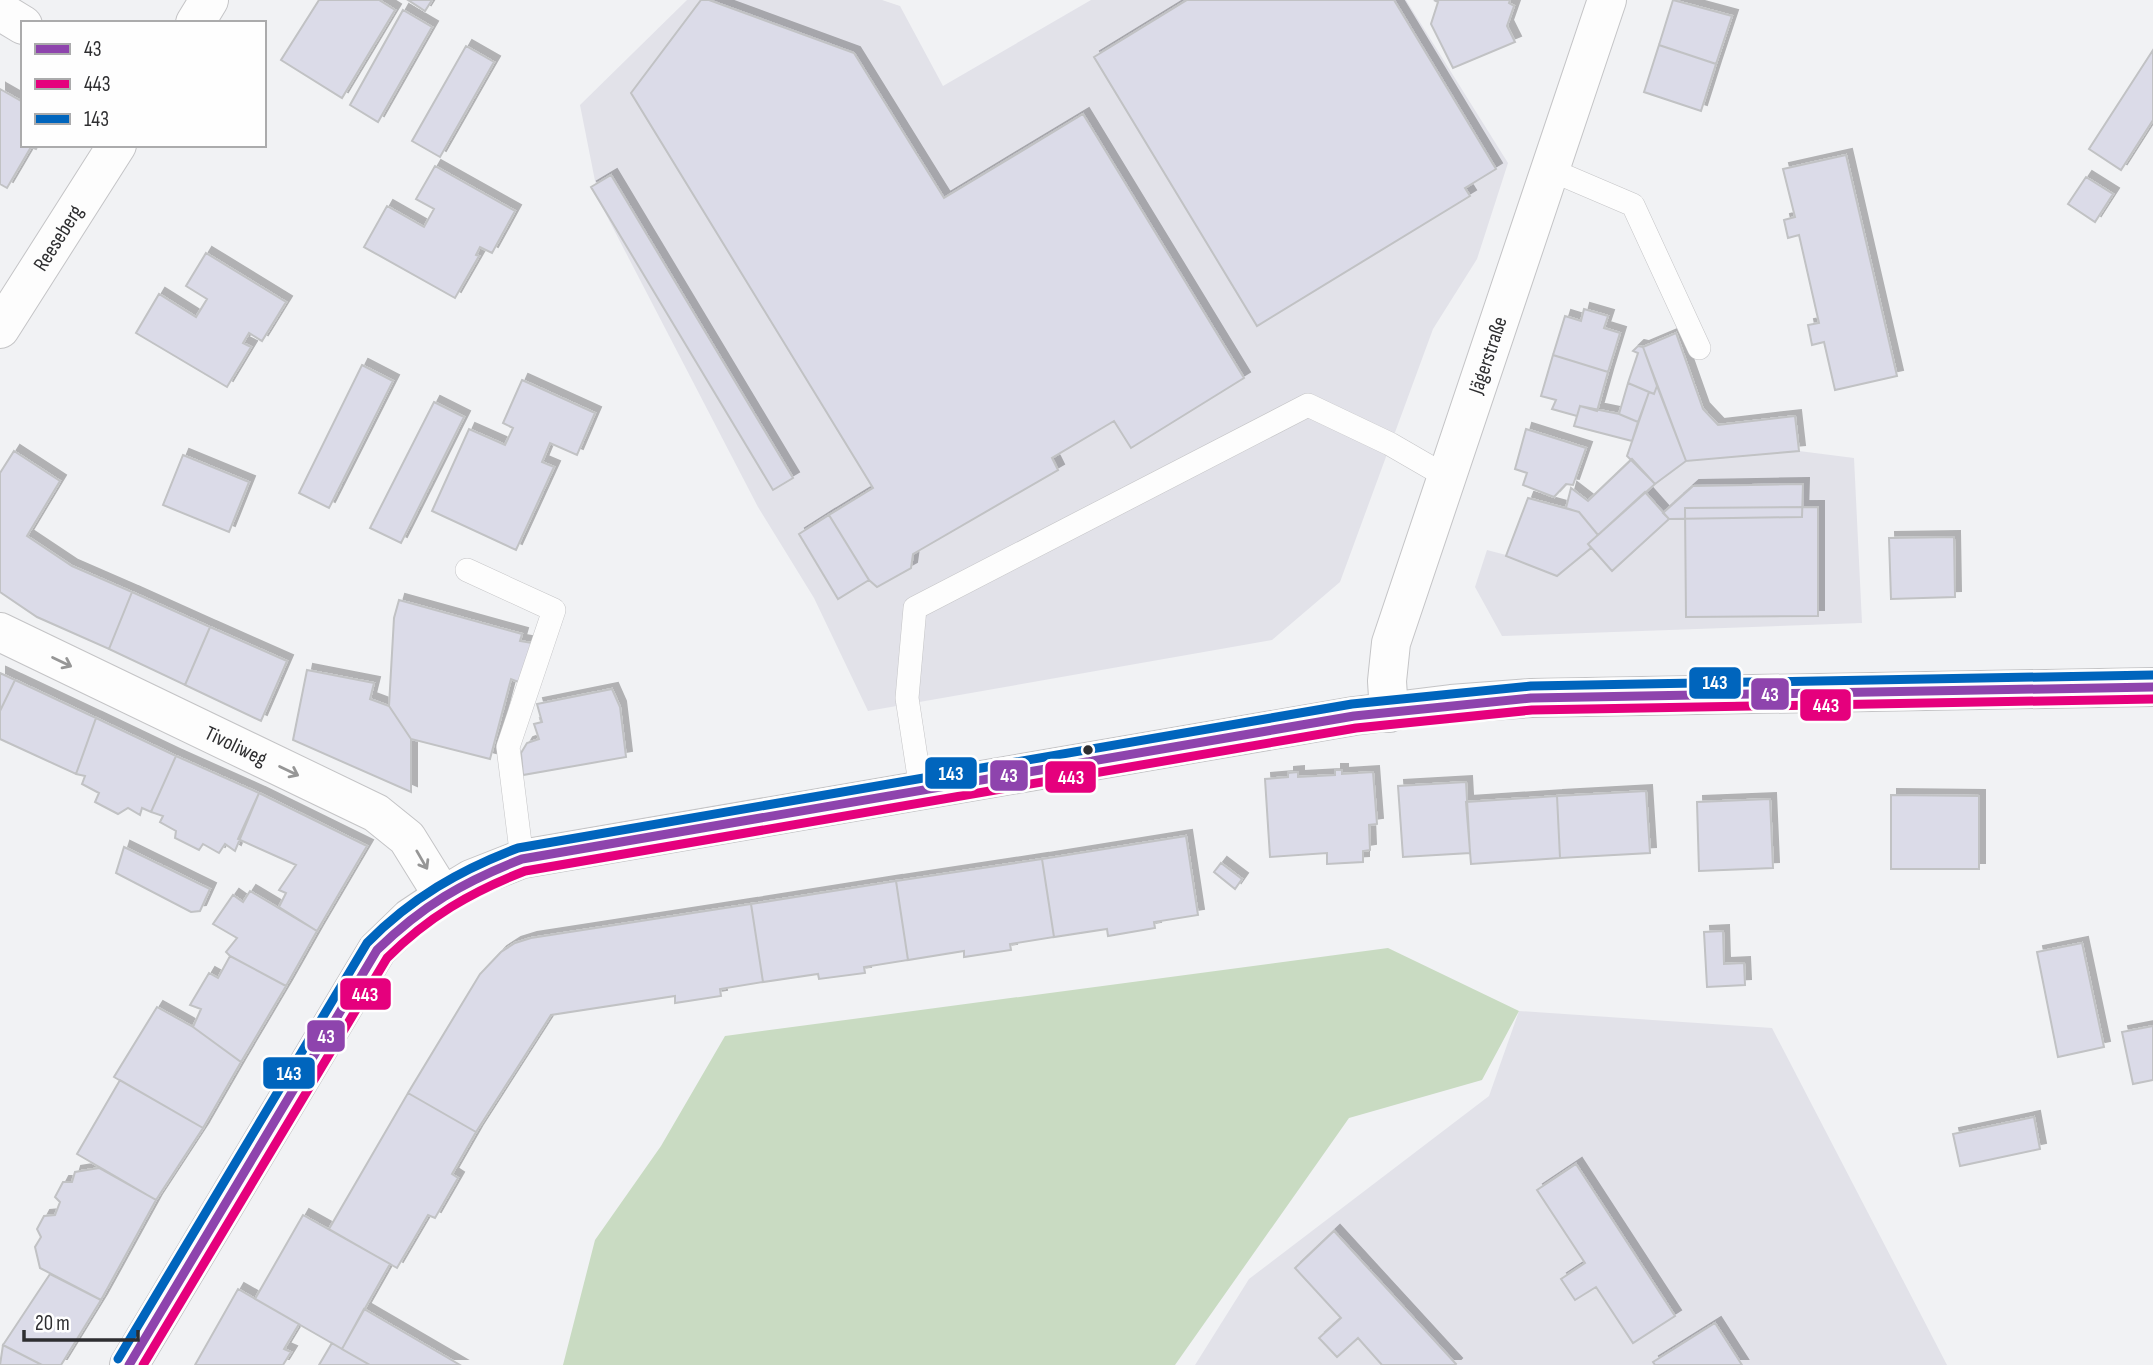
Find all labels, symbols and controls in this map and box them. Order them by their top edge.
legend [21,21,266,147]
text: 43 [84,37,102,62]
text: 443 [84,72,111,97]
text: 143 [84,107,109,132]
street label: Reeseberg [28,200,88,276]
street label: Jägerstraße [1463,313,1512,398]
one-way arrow [50,656,72,669]
line badge: 143 [1688,666,1742,700]
text: 143 [1703,672,1728,695]
line badge: 43 [1750,677,1790,711]
text: 43 [1761,684,1779,707]
line badge: 443 [1799,688,1852,722]
text: 443 [1813,695,1839,718]
street label: Tivoliweg [201,720,271,771]
unlabelled marker [1081,743,1095,757]
line badge: 143 [924,756,978,790]
line badge: 43 [989,759,1029,792]
line badge: 443 [1044,760,1097,794]
text: 143 [939,763,964,786]
one-way arrow [278,765,299,779]
text: 43 [1000,765,1018,788]
text: 443 [1058,767,1084,790]
one-way arrow [415,849,429,869]
line badge: 443 [339,977,392,1011]
text: 443 [352,984,378,1007]
line badge: 43 [306,1019,346,1053]
text: 43 [317,1026,335,1049]
line badge: 143 [262,1056,316,1090]
text: 143 [277,1063,302,1086]
scale bar [24,1298,138,1342]
text: 20 m [35,1311,70,1336]

